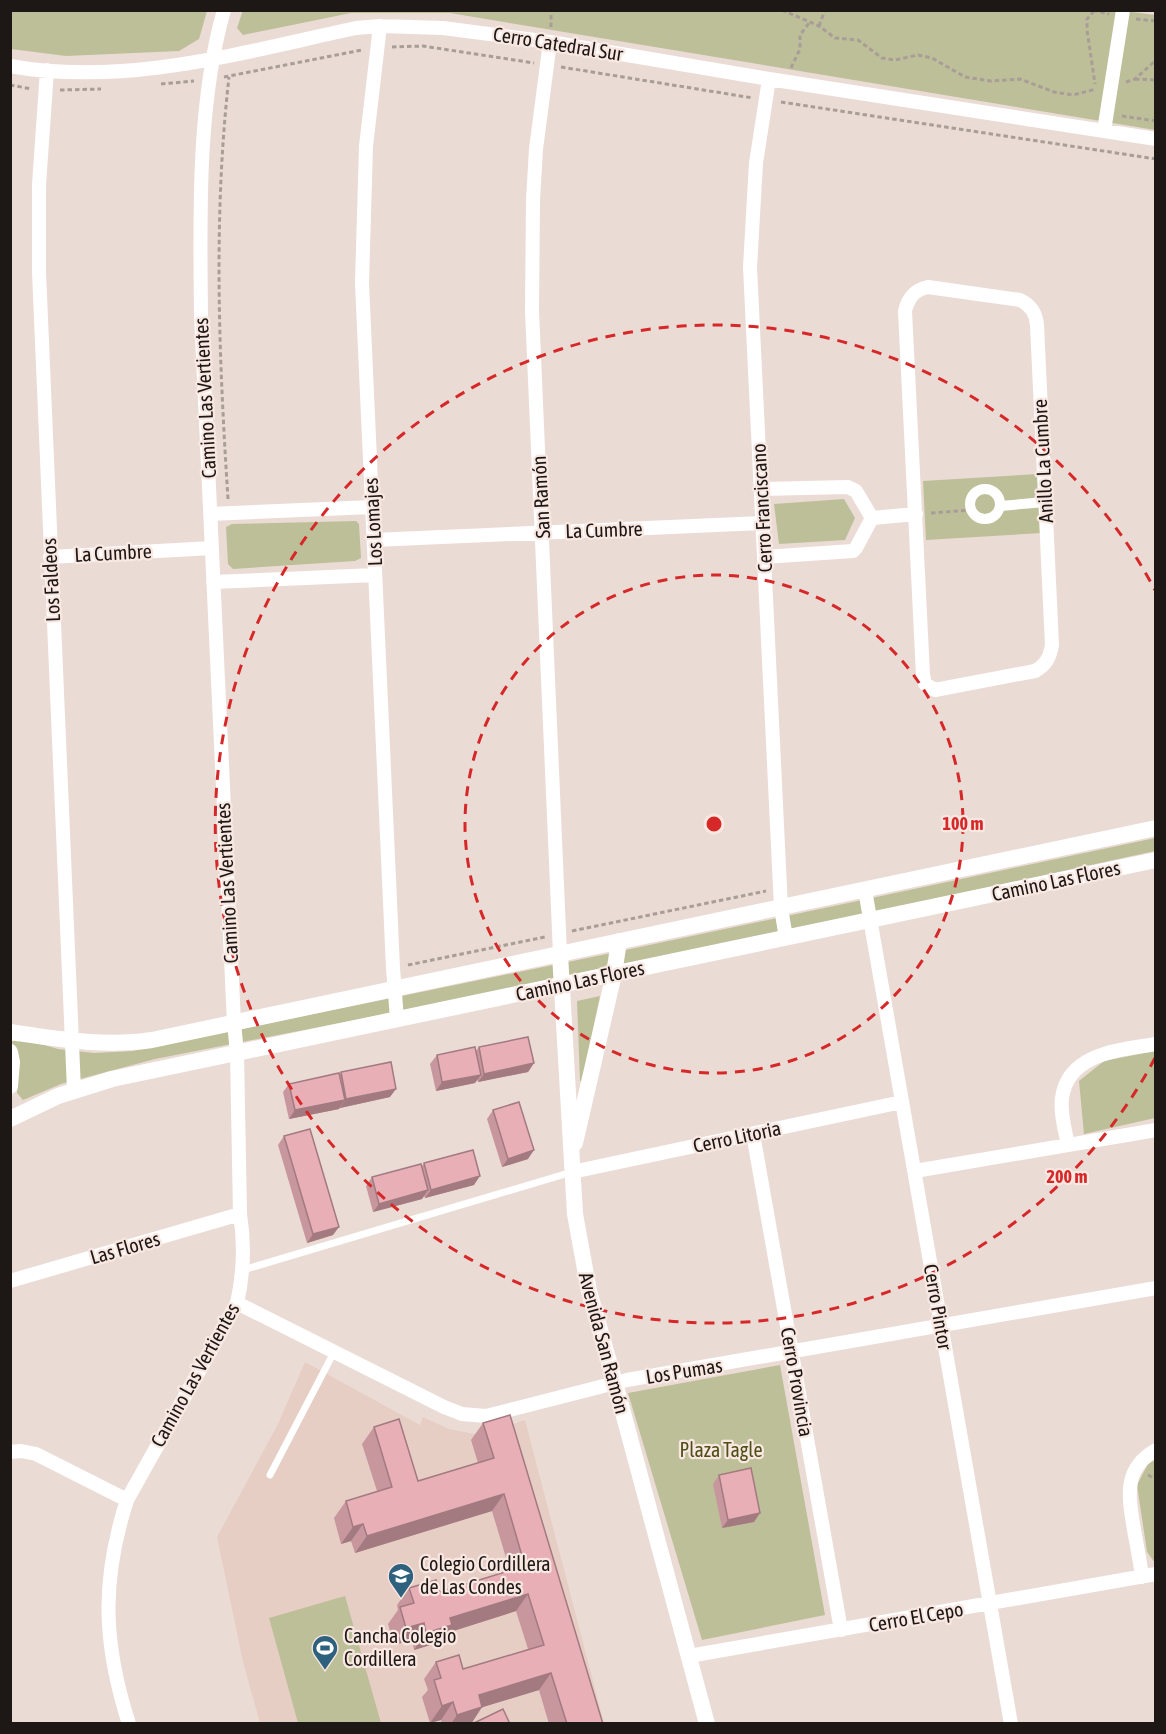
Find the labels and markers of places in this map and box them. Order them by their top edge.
centre of rings [704,814,724,834]
place label: Colegio Cordillera de Las Condes [420,1552,551,1598]
school or university icon: Colegio Cordillera de Las Condes [386,1561,416,1599]
place label: Cancha Colegio Cordillera [344,1624,456,1670]
sports icon: Cancha Colegio Cordillera [310,1633,340,1671]

